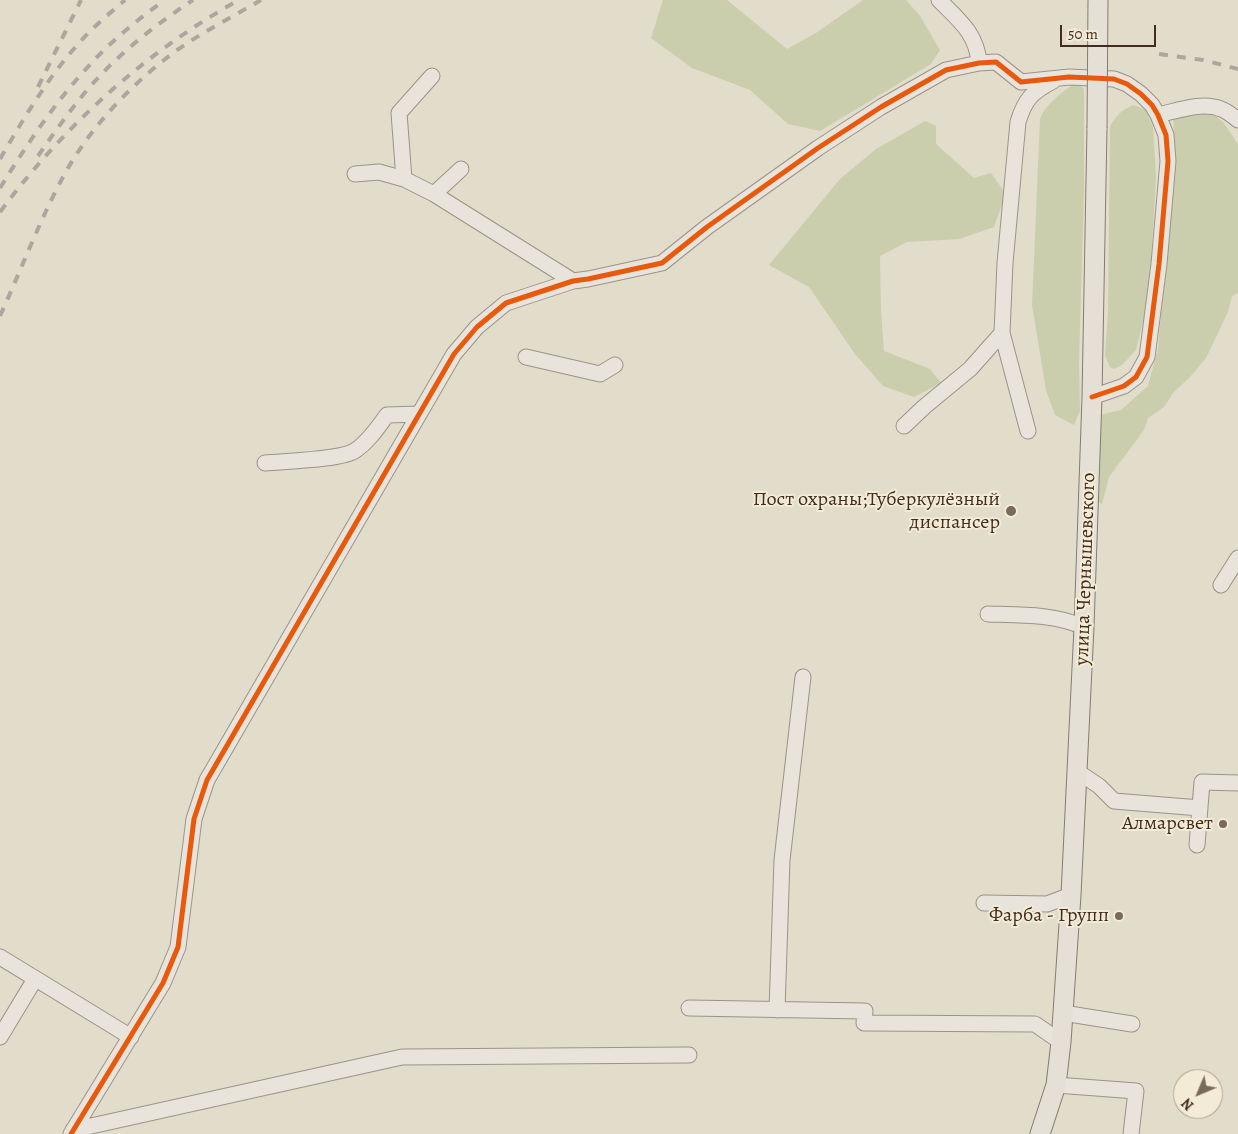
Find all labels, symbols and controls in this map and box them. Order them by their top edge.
scale bar [1063,15,1159,47]
text: 50 m [1068,24,1098,44]
street label: улица Чернышевского [1071,472,1101,666]
place label: Пост охраны;Туберкулёзный диспансер [753,488,1000,535]
marker: Пост охраны;Туберкулёзный диспансер [1004,504,1018,518]
place label: Алмарсвет [1122,812,1213,836]
marker: Алмарсвет [1217,818,1229,830]
place label: Фарба - Групп [989,904,1109,928]
marker: Фарба - Групп [1113,910,1125,922]
north arrow [1173,1069,1223,1119]
text: N [1177,1094,1198,1115]

